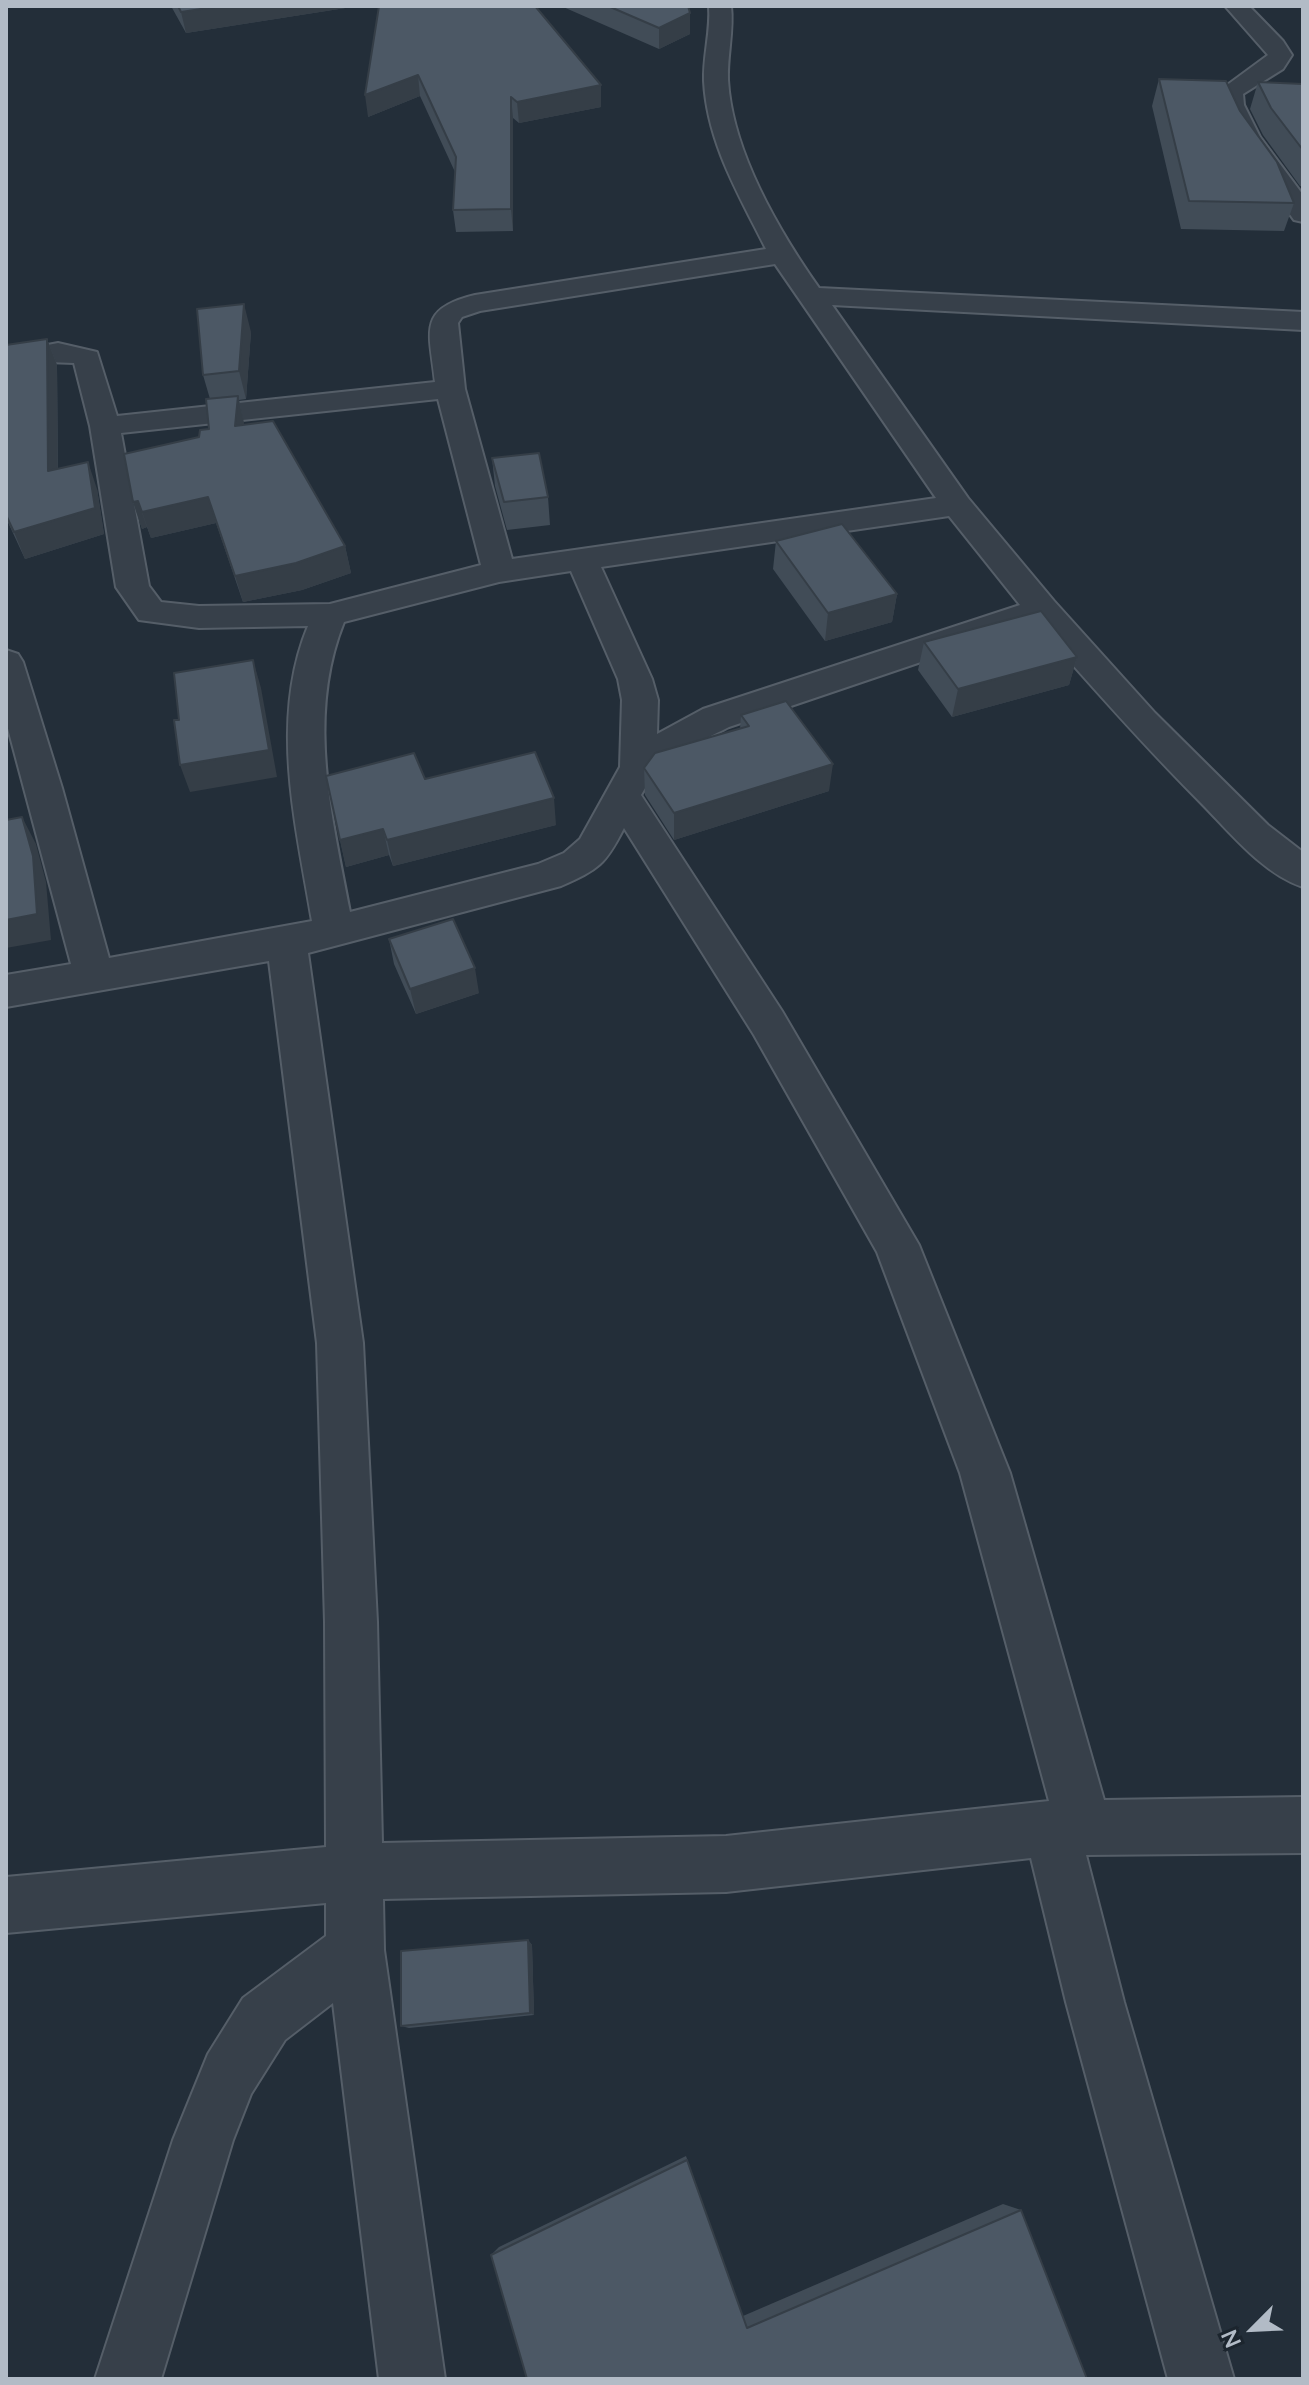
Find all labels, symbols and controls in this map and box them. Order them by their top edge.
north arrow [1213,2289,1293,2369]
text: N [1215,2326,1246,2352]

